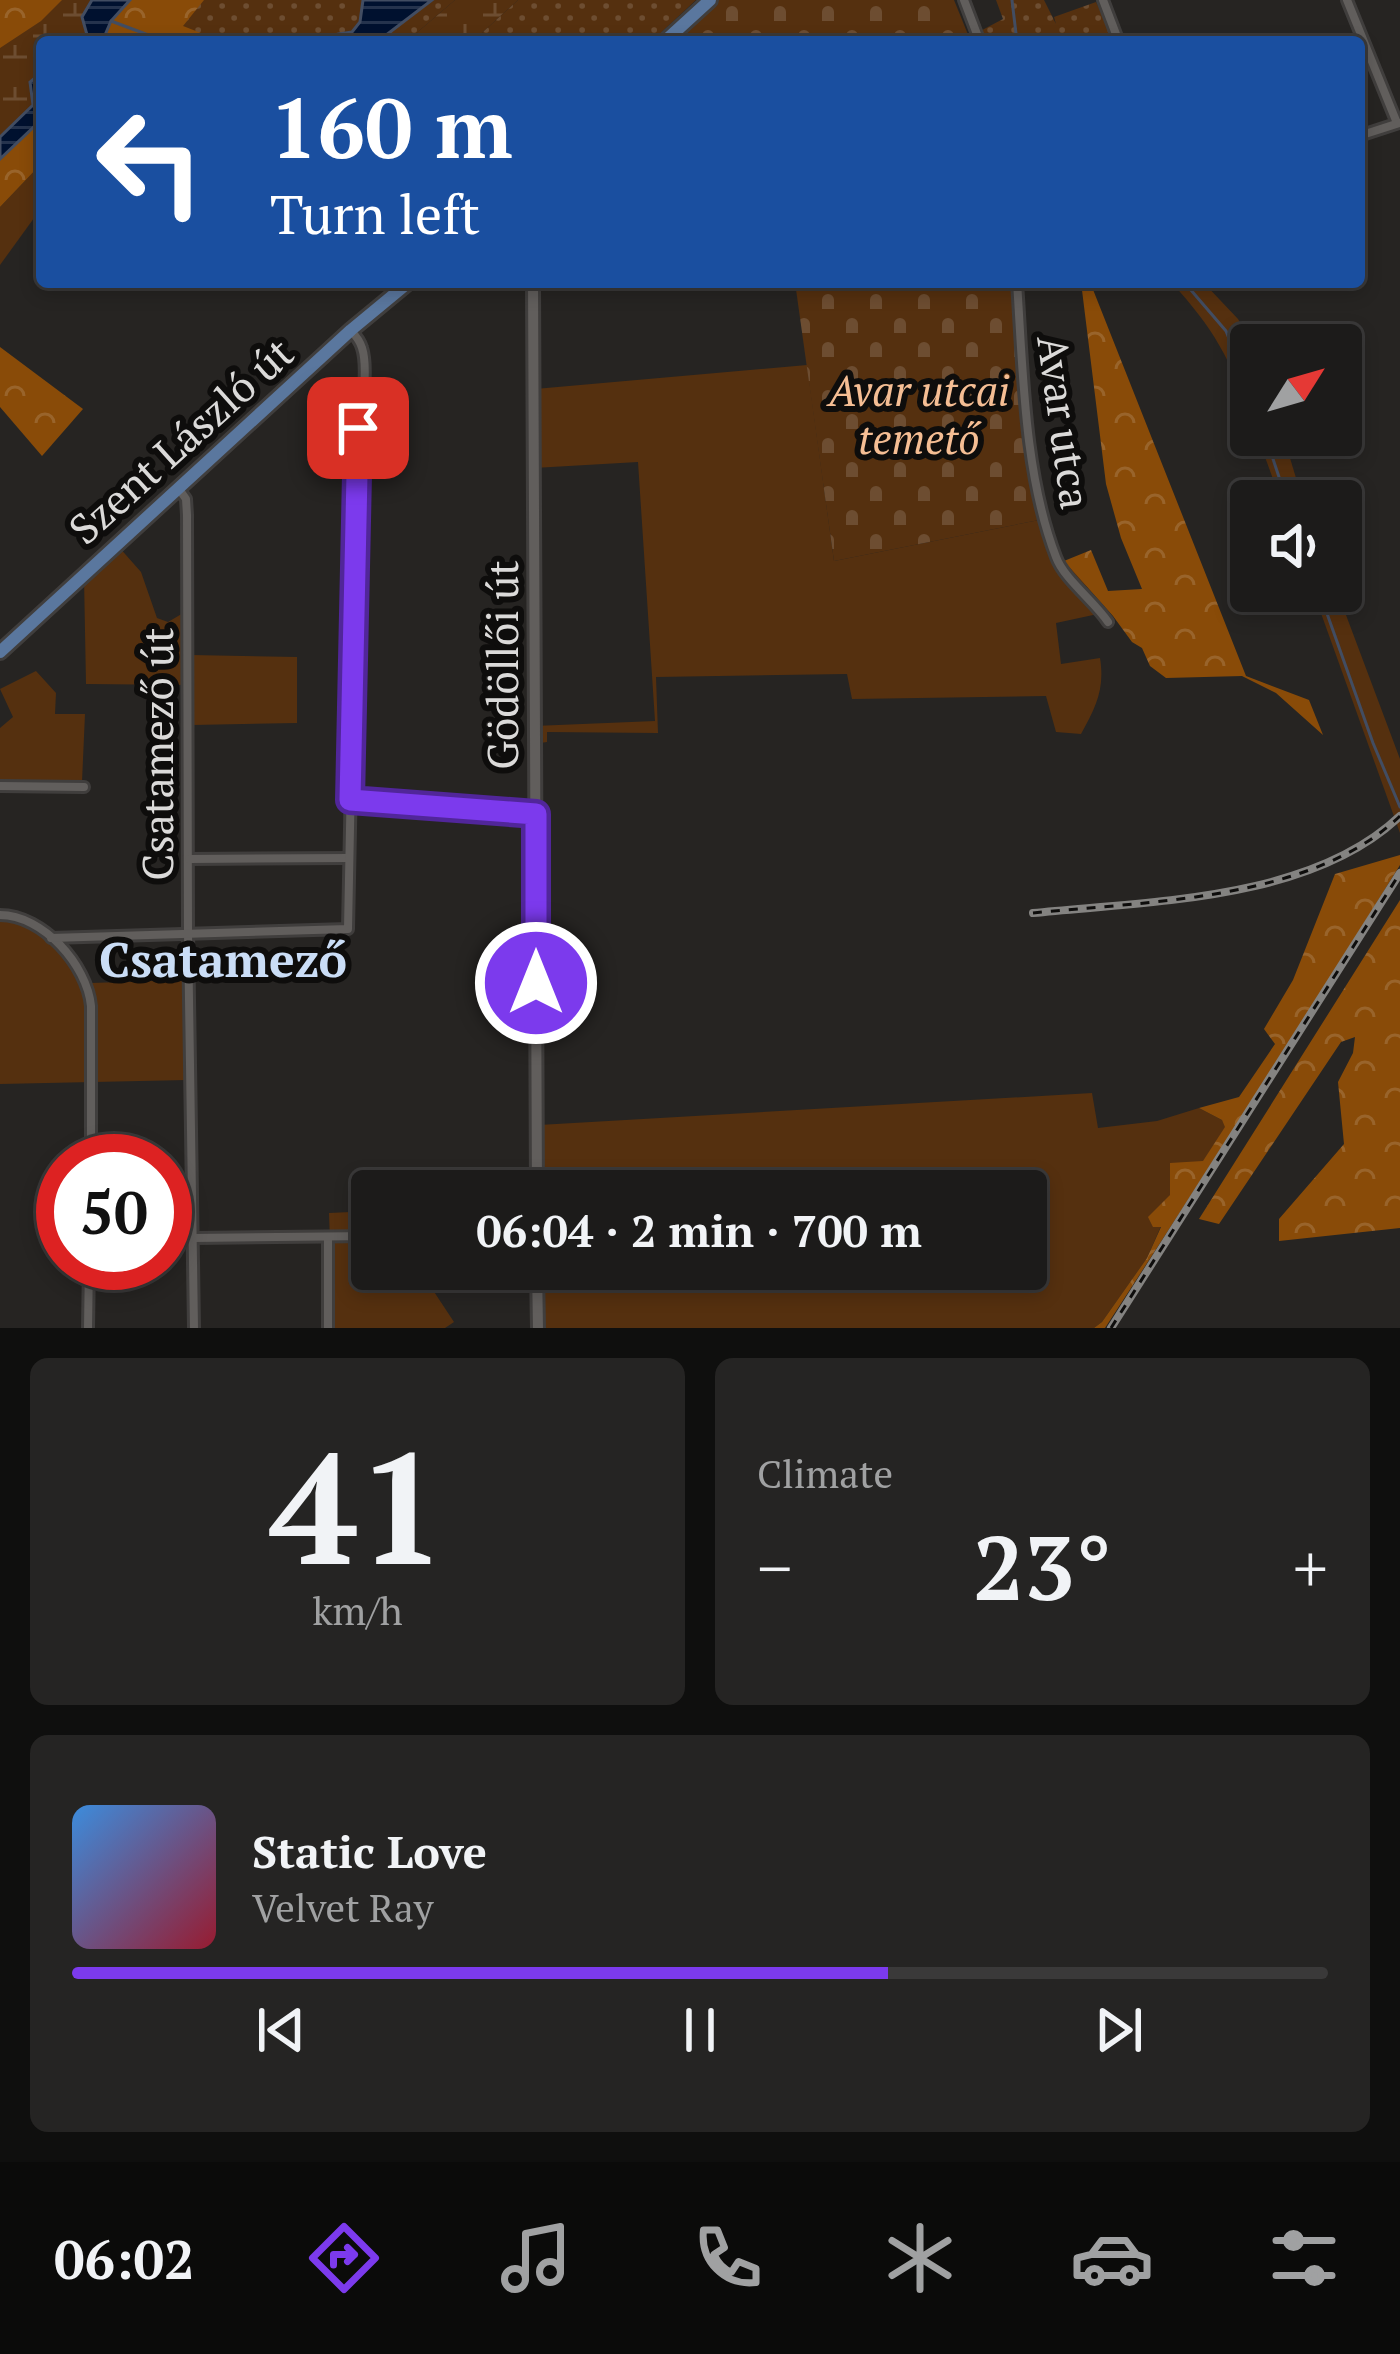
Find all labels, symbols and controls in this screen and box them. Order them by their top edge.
text: 160 m [270,71,513,182]
icon: left [72,84,228,240]
text: Turn left [270,178,480,249]
street label: Szent László út [56,324,305,556]
north arrow [1230,324,1362,456]
map controls [1230,324,1362,612]
street label: Avar utca [1025,331,1105,512]
park label: Avar utcai temető [825,362,1010,466]
pin [307,377,409,479]
icon: arrive [325,395,391,461]
button: sound [1230,480,1362,612]
street label: Gödöllői út [474,560,530,770]
street label: Csatamező út [129,627,185,881]
position arrow [473,920,599,1046]
district label: Csatamező [99,927,347,991]
speed limit sign: 50 [36,1134,192,1290]
text: 06:04 · 2 min · 700 m [476,1200,922,1260]
text: 41 [269,1402,446,1609]
text: Climate [757,1447,893,1499]
text: 23° [973,1506,1112,1626]
text: − [757,1523,792,1611]
text: + [1293,1523,1328,1611]
text: km/h [312,1584,403,1636]
text: Static Love [252,1821,487,1881]
text: Velvet Ray [252,1881,433,1933]
icon: previous [248,1997,314,2063]
icon: pause [667,1997,733,2063]
icon: next [1086,1997,1152,2063]
icon: directions [302,2216,386,2300]
icon: music [494,2216,578,2300]
icon: phone [686,2216,770,2300]
icon: climate [878,2216,962,2300]
icon: car [1070,2216,1154,2300]
icon: filters [1262,2216,1346,2300]
text: 06:02 [54,2223,195,2294]

